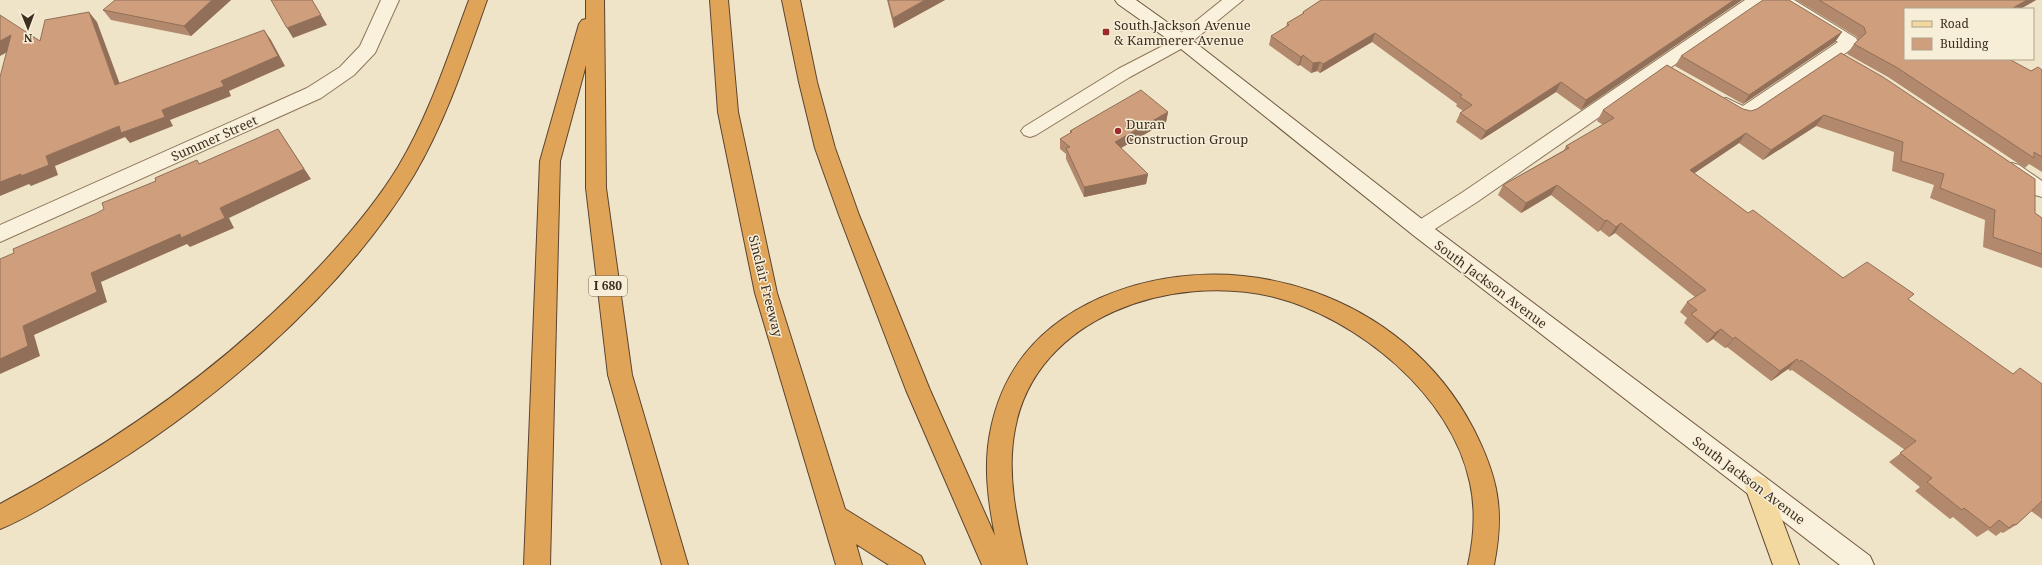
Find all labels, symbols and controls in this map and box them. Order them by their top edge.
north arrow [8,8,48,48]
legend [1904,8,2034,60]
text: Road [1940,15,1970,32]
place label: South Jackson Avenue & Kammerer Avenue [1114,16,1251,49]
marker: South Jackson Avenue & Kammerer Avenue [1101,27,1111,37]
text: N [23,31,33,46]
text: Building [1940,35,1989,52]
street label: Summer Street [168,111,260,165]
place label: Duran Construction Group [1126,115,1248,148]
marker: Duran Construction Group [1113,126,1123,136]
street label: Sinclair Freeway [745,233,788,339]
street label: South Jackson Avenue [1431,236,1551,332]
road number: I 680 [589,276,627,296]
street label: South Jackson Avenue [1689,432,1809,528]

